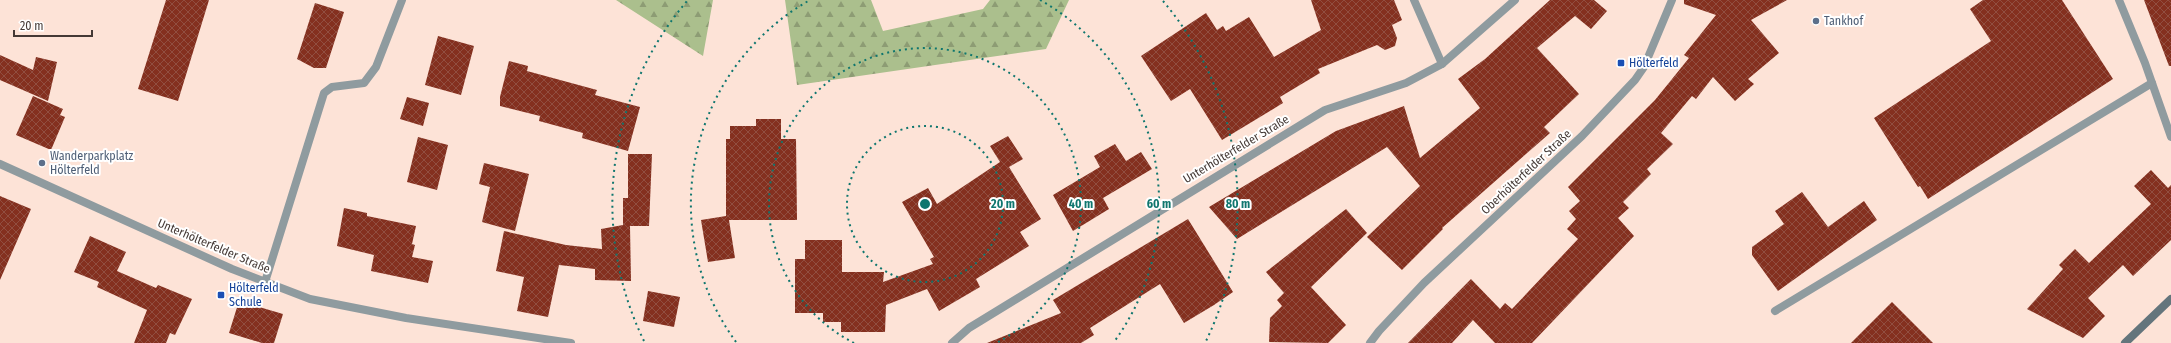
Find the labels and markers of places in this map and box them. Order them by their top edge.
place label: Tankhof [1824,14,1864,28]
marker: Tankhof [1811,16,1821,26]
place label: Hölterfeld [1629,56,1679,70]
marker: Hölterfeld [1616,58,1626,68]
place label: Wanderparkplatz Hölterfeld [50,149,134,177]
marker: Wanderparkplatz Hölterfeld [37,158,47,168]
centre of rings [918,197,932,211]
place label: Hölterfeld Schule [229,281,279,309]
marker: Hölterfeld Schule [216,290,226,300]

